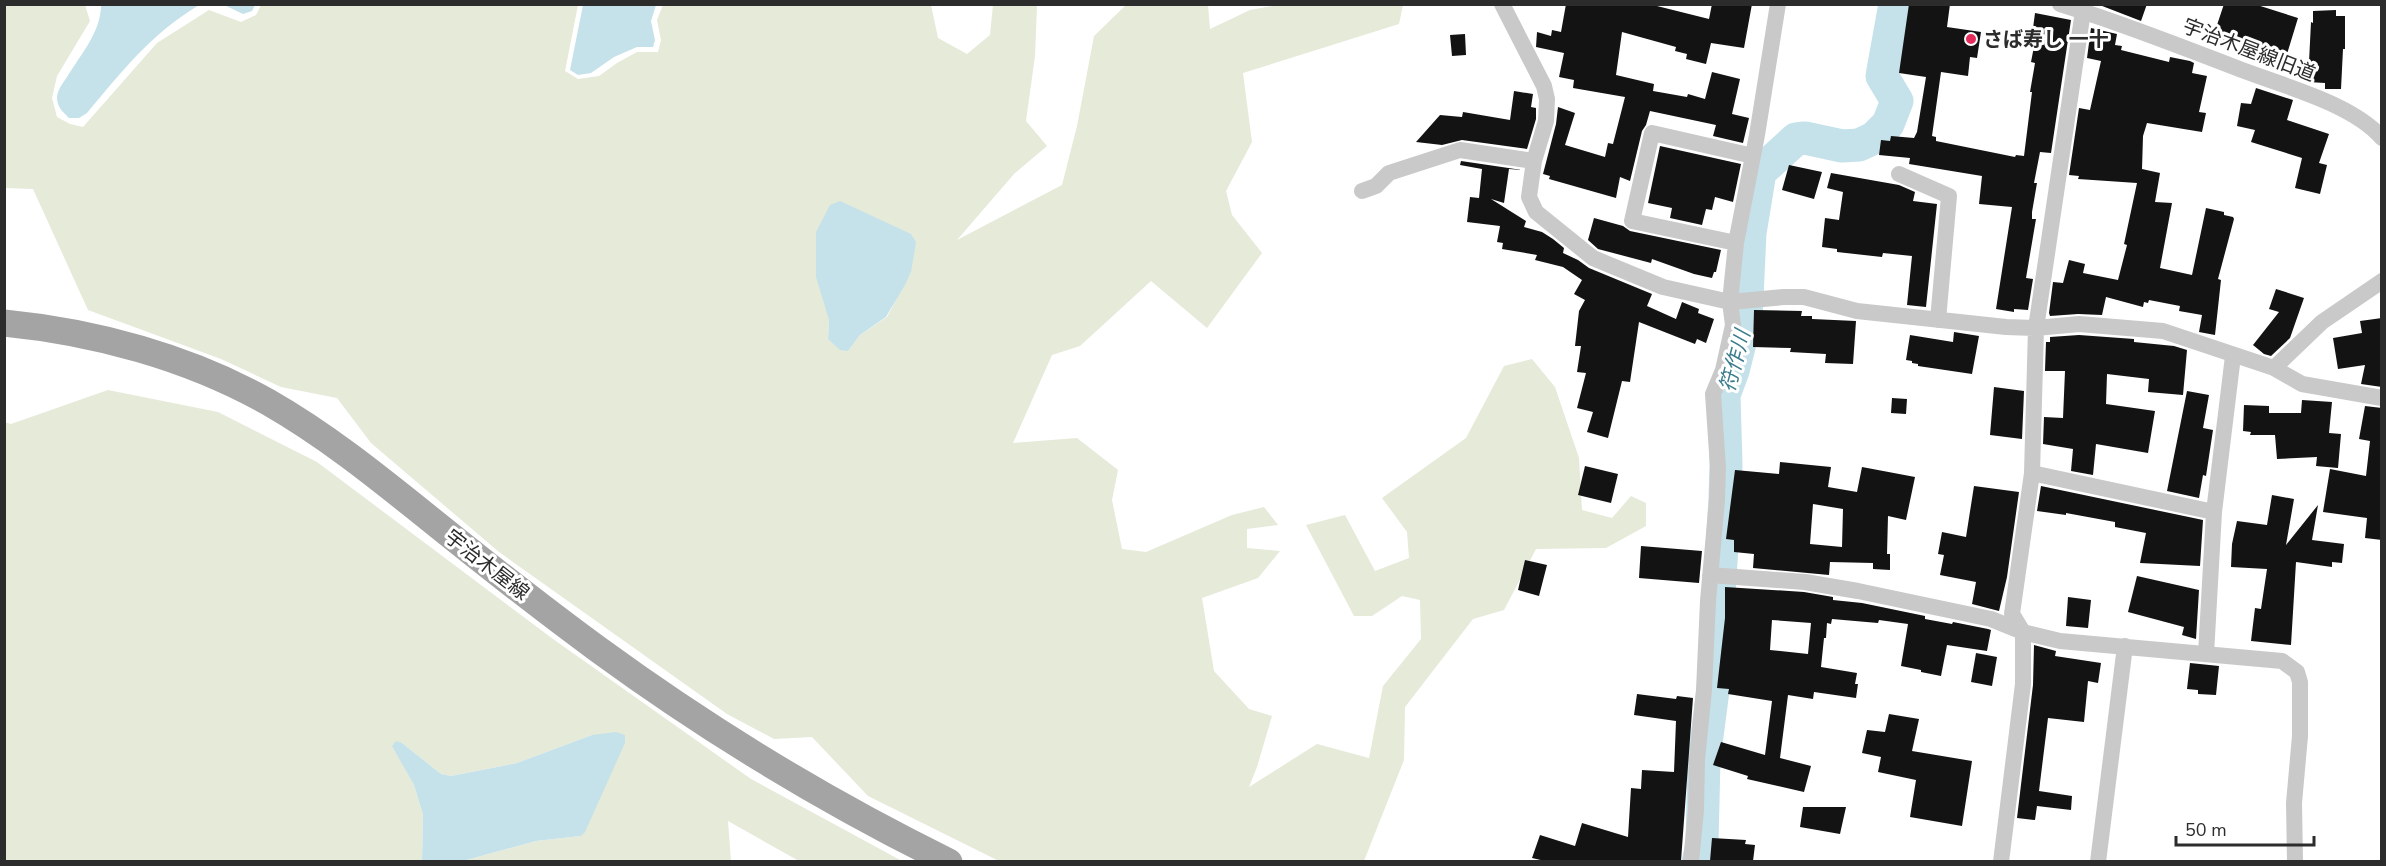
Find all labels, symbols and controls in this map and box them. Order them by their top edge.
street label: 宇治木屋線旧道 [2179,12,2319,88]
place label: さば寿し 一十 [1983,26,2108,53]
marker: さば寿し 一十 [1964,32,1978,46]
water label: 符作川 [1713,325,1757,395]
street label: 宇治木屋線 [439,524,535,606]
scale bar [2176,809,2314,847]
text: 50 m [2185,818,2227,842]

